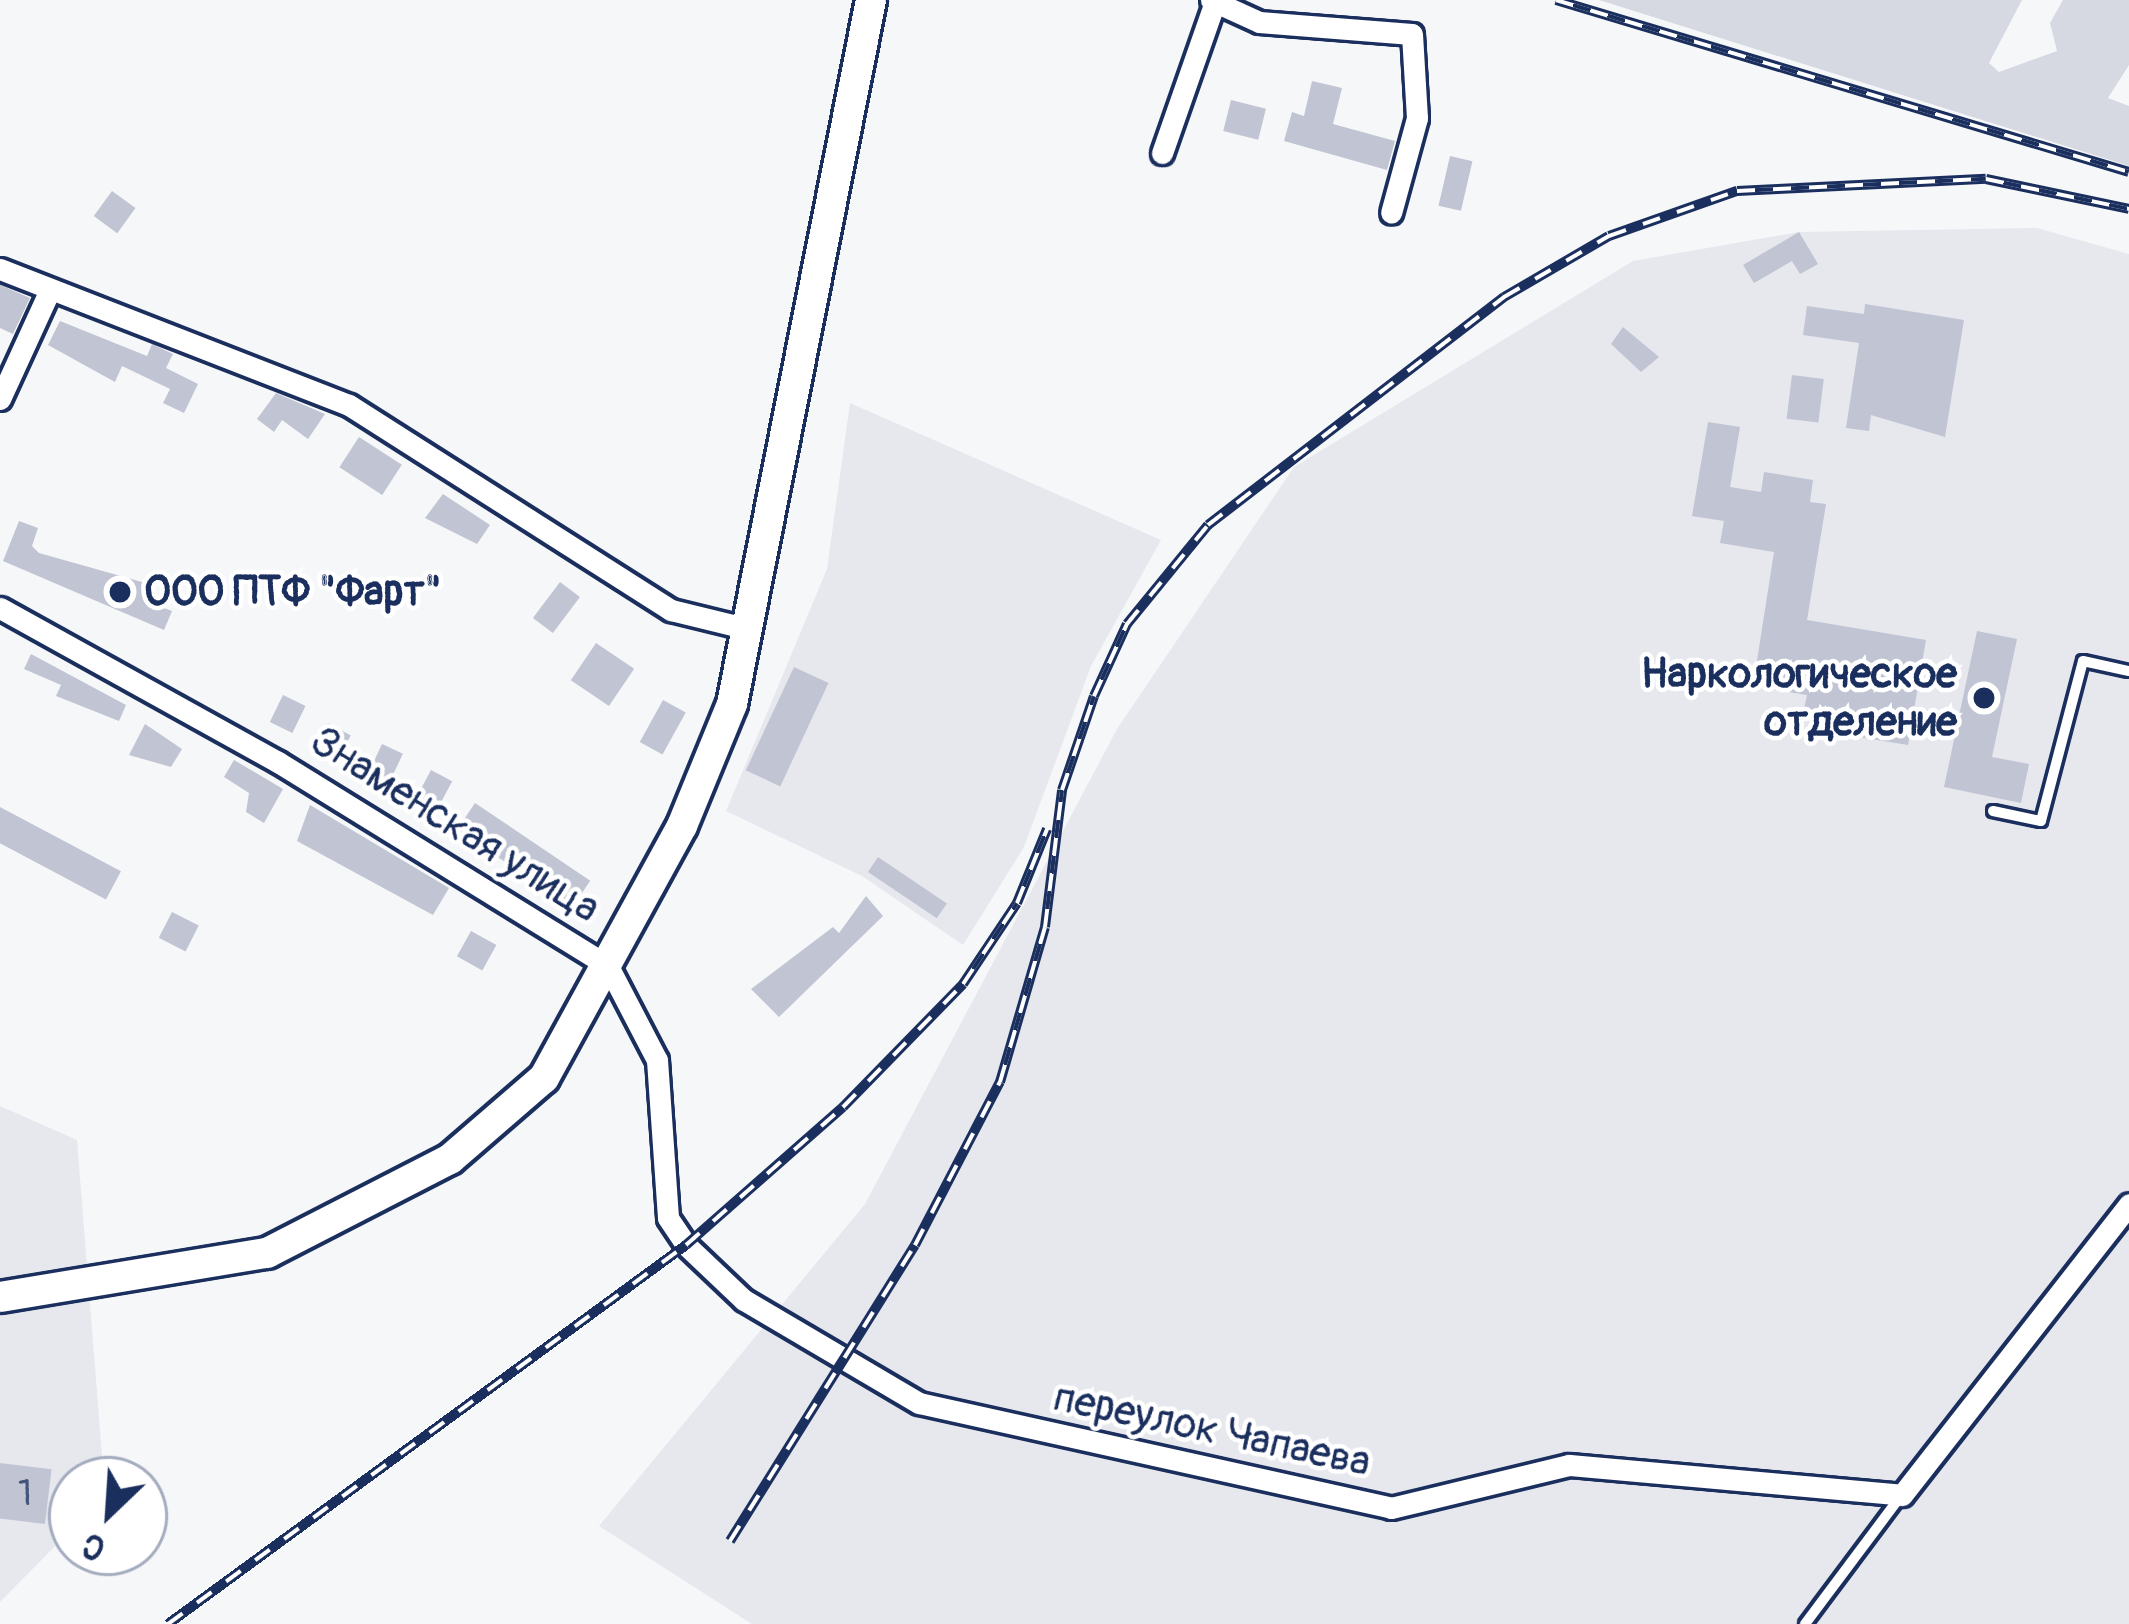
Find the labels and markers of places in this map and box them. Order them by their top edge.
place label: ООО ПТФ "Фарт" [144,567,442,617]
marker: ООО ПТФ "Фарт" [107,579,133,605]
place label: Наркологическое отделение [1641,649,1957,748]
marker: Наркологическое отделение [1968,682,2000,714]

